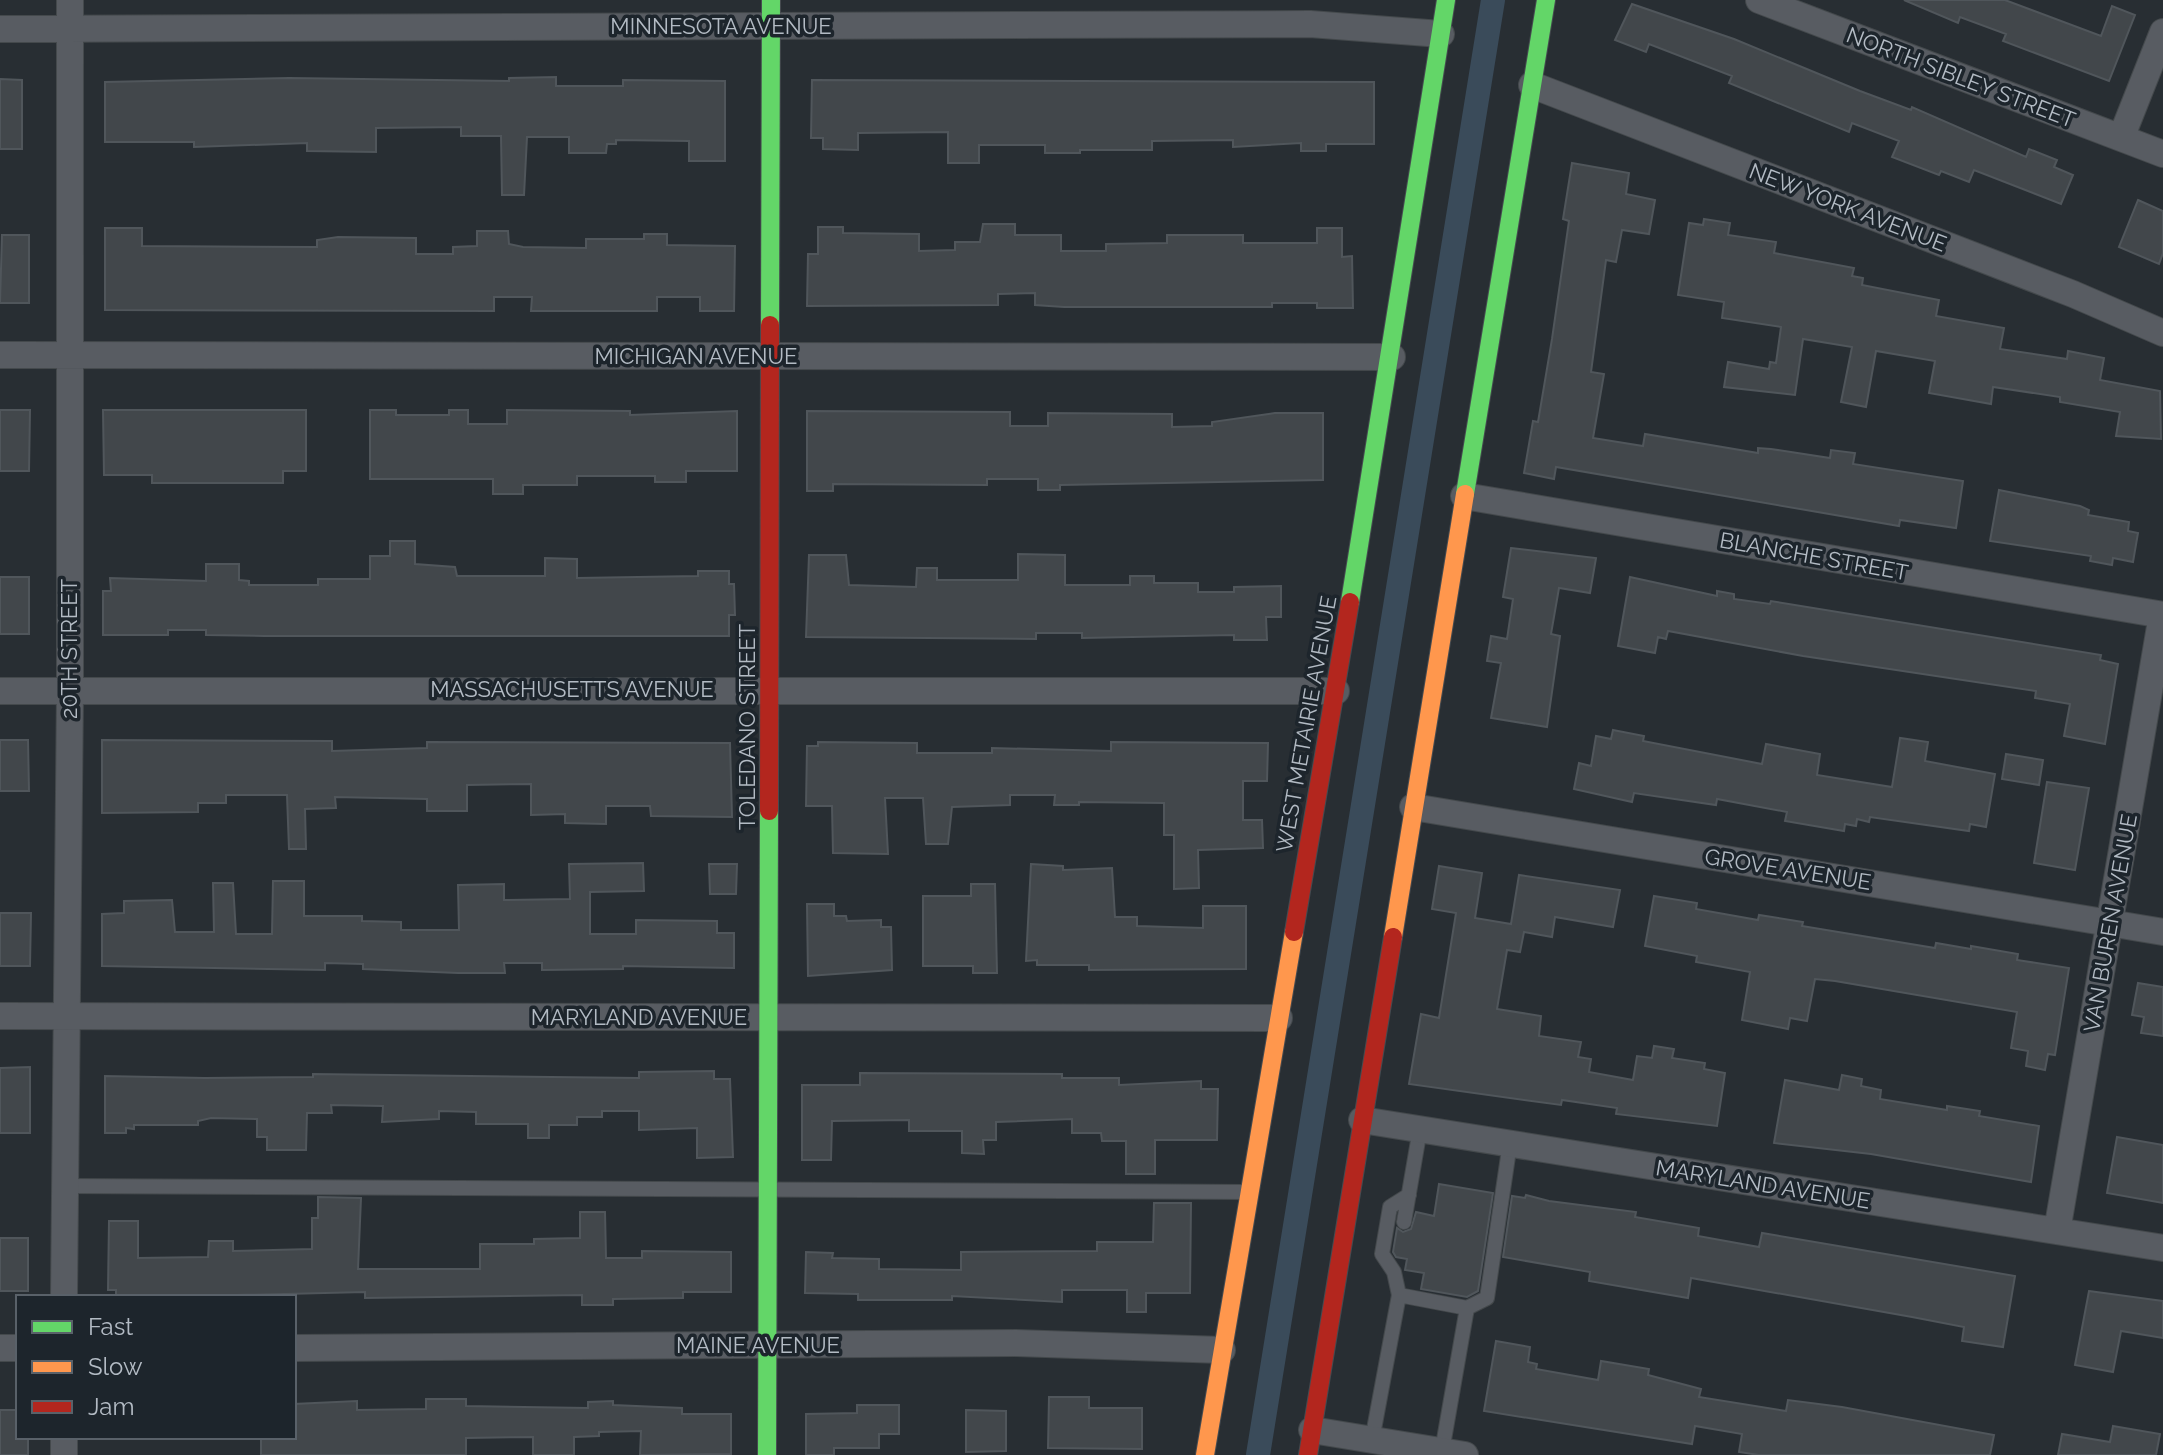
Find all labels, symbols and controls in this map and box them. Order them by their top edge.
street label: MINNESOTA AVENUE [610,13,832,39]
street label: NORTH SIBLEY STREET [1843,21,2080,133]
street label: NEW YORK AVENUE [1746,157,1950,257]
street label: MICHIGAN AVENUE [595,343,797,369]
street label: BLANCHE STREET [1718,527,1911,585]
street label: 20TH STREET [56,578,82,719]
street label: WEST METAIRIE AVENUE [1271,594,1341,854]
street label: TOLEDANO STREET [734,623,760,830]
street label: MASSACHUSETTS AVENUE [430,676,714,702]
street label: VAN BUREN AVENUE [2078,812,2142,1034]
street label: GROVE AVENUE [1703,843,1873,895]
street label: MARYLAND AVENUE [531,1004,747,1030]
street label: MARYLAND AVENUE [1654,1154,1872,1214]
legend [16,1295,296,1439]
text: Fast [88,1312,133,1341]
street label: MAINE AVENUE [676,1332,840,1358]
text: Slow [88,1352,143,1381]
text: Jam [88,1392,134,1421]

